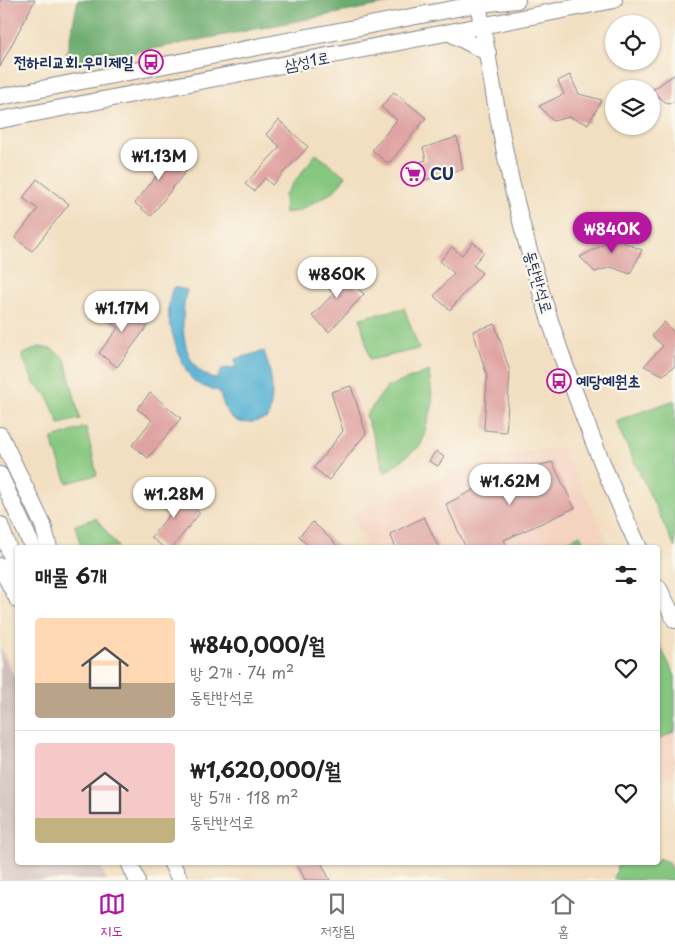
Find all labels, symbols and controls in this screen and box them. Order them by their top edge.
map controls [605,15,660,135]
button: locate [605,15,660,70]
street label: 삼성1로 [282,44,332,76]
place label: 전하리교회.우미제일 [14,49,134,73]
bus stop icon: 전하리교회.우미제일 [138,49,164,75]
button: layers [605,80,660,135]
pin: ₩1.13M [118,138,200,181]
text: ₩1.13M [131,143,187,167]
supermarket icon: CU [400,161,426,187]
place label: CU [430,161,454,185]
pin: ₩840K [577,212,647,254]
text: ₩840K [584,216,640,240]
street label: 동탄반석로 [520,247,560,316]
pin: ₩860K [302,256,372,299]
text: ₩860K [309,261,366,285]
pin: ₩1.17M [81,290,163,333]
text: ₩1.17M [95,295,149,319]
bus stop icon: 예당예원초 [546,368,572,394]
place label: 예당예원초 [576,368,641,392]
pin: ₩1.62M [469,464,551,506]
text: ₩1.62M [480,468,540,492]
pin: ₩1.28M [133,476,215,519]
text: ₩1.28M [144,481,204,505]
text: 매물 6개 [35,559,107,591]
icon: filters [612,561,640,589]
text: ₩840,000/월 [190,628,325,660]
icon: home [75,638,135,698]
icon: heart [612,654,640,682]
text: 방 2개 · 74 m² [190,660,294,684]
text: 동탄반석로 [190,684,254,708]
text: ₩1,620,000/월 [190,753,341,785]
icon: home [75,763,135,823]
icon: heart [612,779,640,807]
text: 방 5개 · 118 m² [190,785,299,809]
text: 동탄반석로 [190,809,254,833]
tab: 지도 [98,890,126,941]
tab: 저장됨 [321,890,354,941]
tab: 홈 [549,890,577,941]

